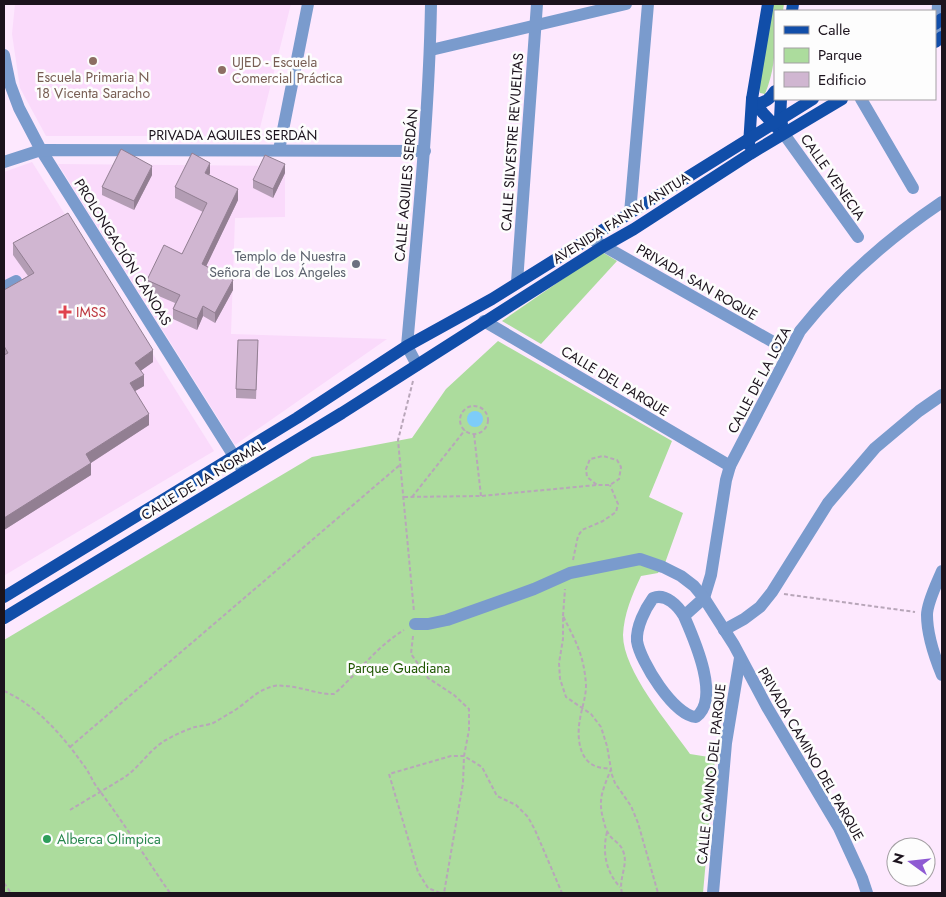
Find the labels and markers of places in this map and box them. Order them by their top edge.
place label: UJED - Escuela Comercial Práctica [232,52,343,88]
marker: Escuela Primaria N 18 Vicenta Saracho [87,55,99,67]
marker: UJED - Escuela Comercial Práctica [216,64,228,76]
place label: Escuela Primaria N 18 Vicenta Saracho [36,67,150,103]
place label: Templo de Nuestra Señora de Los Ángeles [209,246,346,282]
marker: Templo de Nuestra Señora de Los Ángeles [350,258,362,270]
place label: IMSS [76,302,106,322]
marker: IMSS [58,305,72,319]
place label: Alberca Olimpica [57,829,161,849]
marker: Alberca Olimpica [41,833,53,845]

